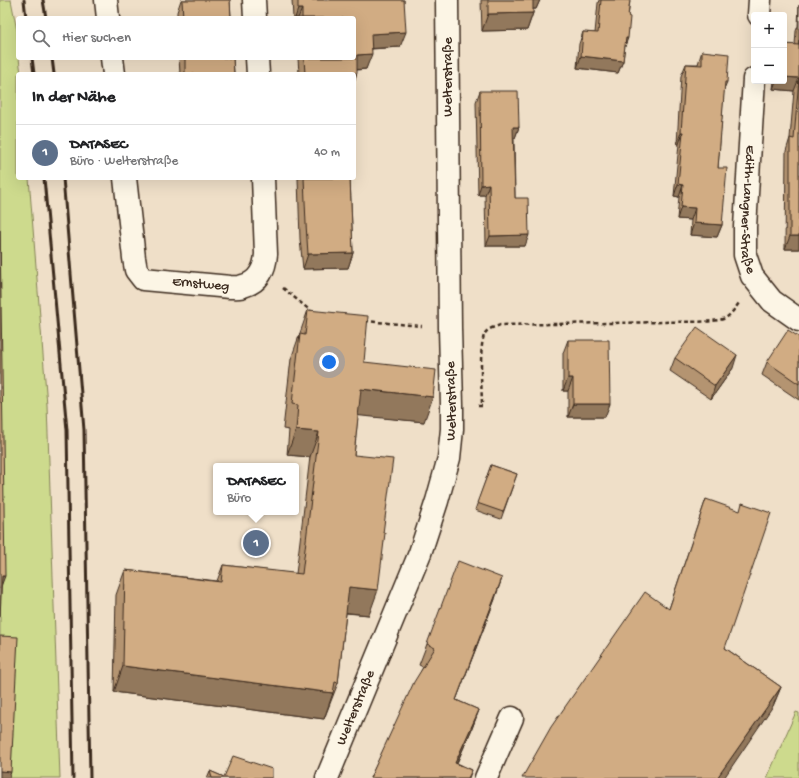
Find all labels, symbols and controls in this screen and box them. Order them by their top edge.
map controls [751,12,787,84]
button: + [751,12,787,48]
search box [16,16,356,60]
icon: search [30,27,52,49]
text: Hier suchen [62,29,131,47]
street label: Welterstraße [440,37,457,117]
button: − [751,48,787,84]
text: In der Nähe [32,88,115,108]
text: DATASEC [70,136,128,154]
text: 1 [42,145,48,160]
text: 40 m [314,145,340,160]
street label: Edith-Langner-Straße [736,145,759,277]
text: Büro · Welterstraße [70,154,178,169]
street label: Ernstweg [171,273,230,295]
your location [319,352,339,372]
street label: Welterstraße [442,360,461,442]
popup [213,463,299,515]
text: DATASEC [227,473,285,491]
text: Büro [227,491,251,506]
pin: 1 [243,528,269,558]
street label: Welterstraße [333,667,379,748]

